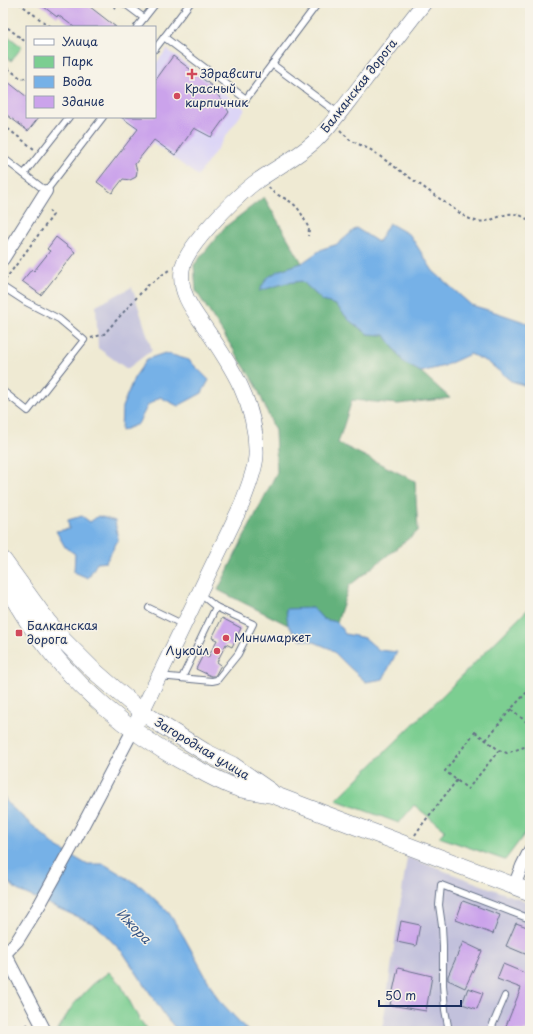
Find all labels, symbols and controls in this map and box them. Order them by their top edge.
legend [26,26,156,118]
text: Улица [62,32,98,50]
street label: Балканская дорога [316,34,401,136]
text: Парк [62,52,94,70]
place label: Здравсити [199,64,262,82]
marker: Здравсити [187,69,197,79]
text: Вода [62,72,92,90]
place label: Красный кирпичник [185,79,249,111]
marker: Красный кирпичник [172,91,182,101]
text: Здание [62,92,104,110]
place label: Балканская дорога [27,616,98,648]
marker: Балканская дорога [14,628,24,638]
place label: Минимаркет [234,628,311,646]
marker: Минимаркет [221,633,231,643]
place label: Лукойл [166,641,209,659]
marker: Лукойл [212,646,222,656]
street label: Загородная улица [152,713,254,784]
water label: Ижора [113,904,156,948]
scale bar [379,982,461,1008]
text: 50 m [385,986,416,1004]

